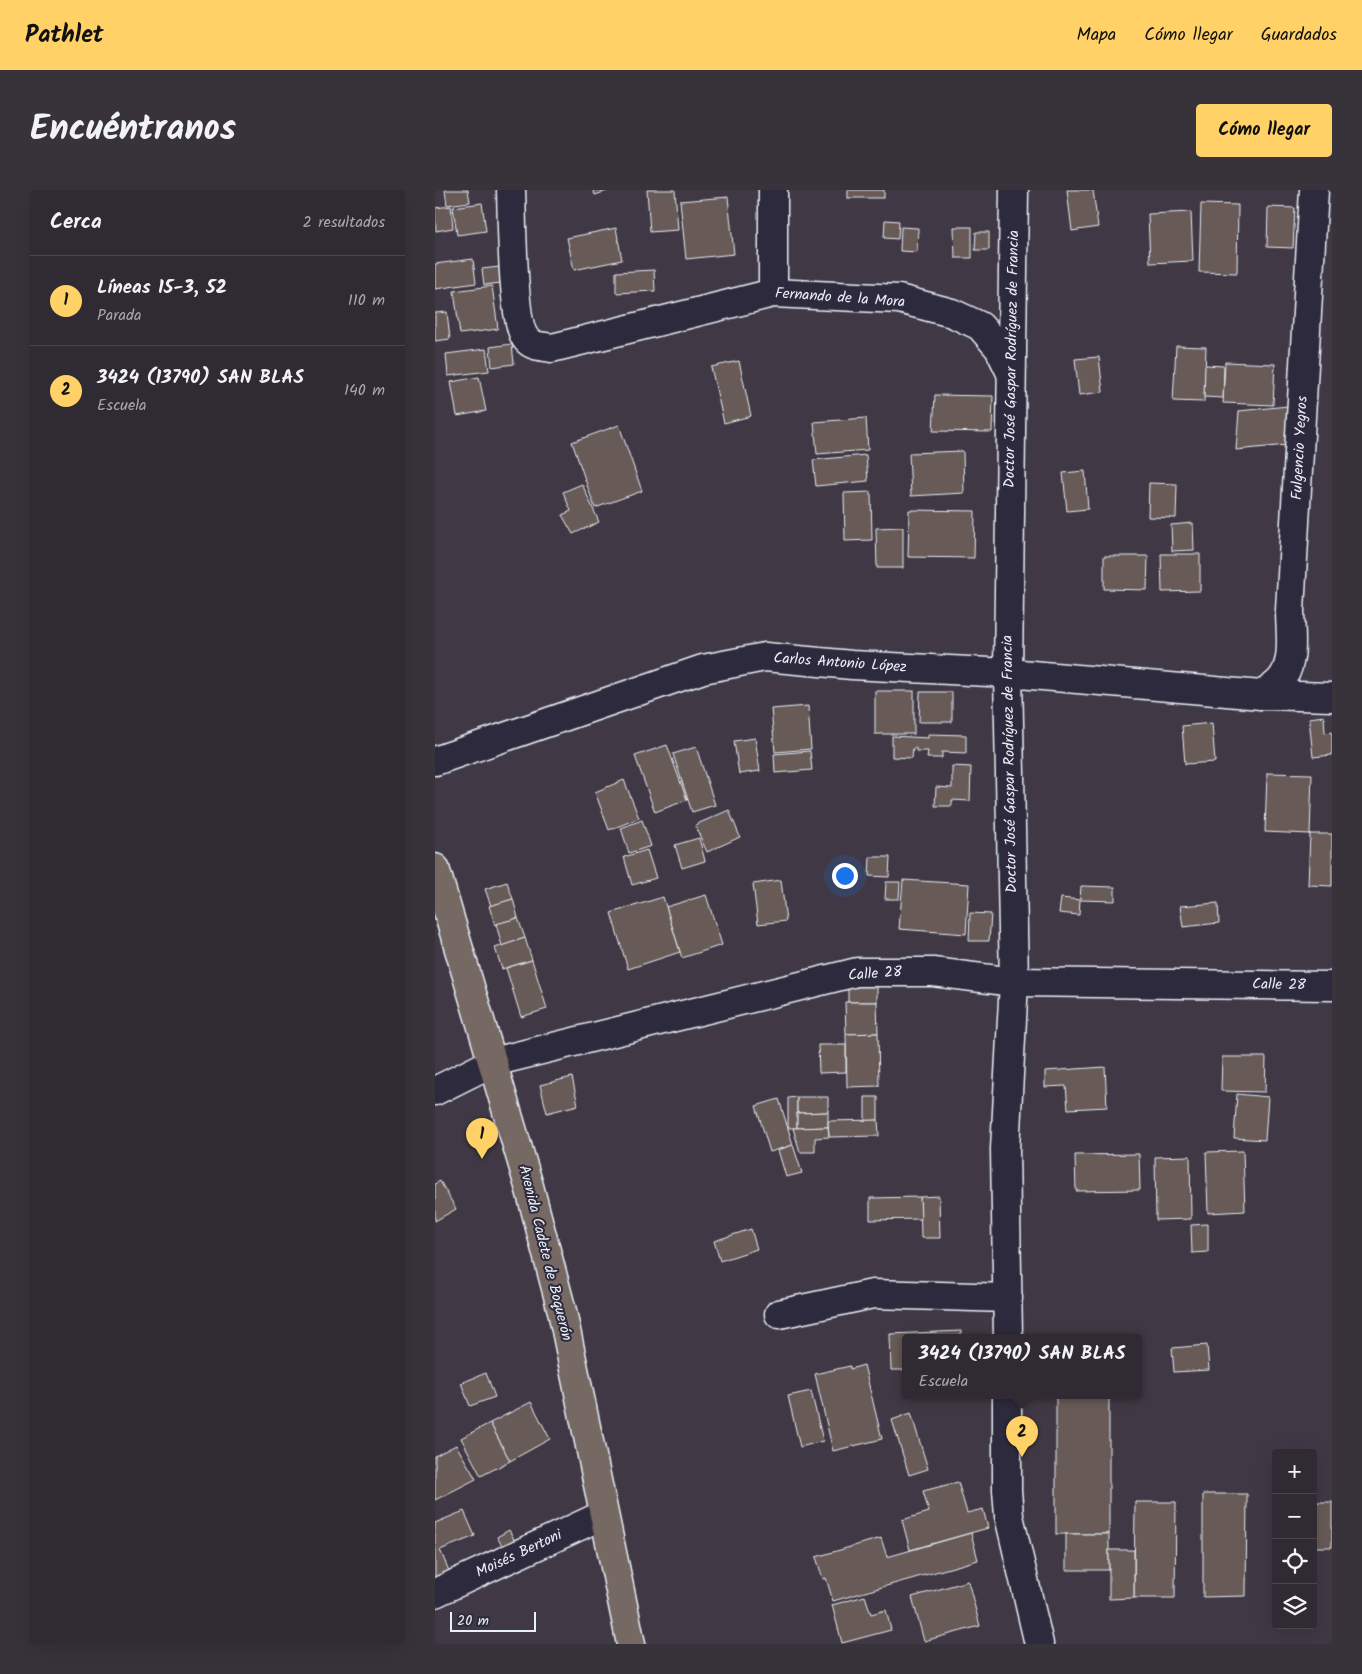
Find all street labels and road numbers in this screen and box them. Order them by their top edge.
street label: Doctor José Gaspar Rodríguez de Francia [998,230,1026,488]
street label: Fernando de la Mora [774,281,906,315]
street label: Fulgencio Yegros [1285,395,1315,501]
street label: Doctor José Gaspar Rodríguez de Francia [996,635,1024,893]
street label: Carlos Antonio López [773,646,908,680]
street label: Calle 28 [847,960,904,988]
street label: Calle 28 [1252,973,1307,997]
street label: Avenida Cadete de Boquerón [512,1163,578,1343]
street label: Moisés Bertoni [472,1523,568,1585]

